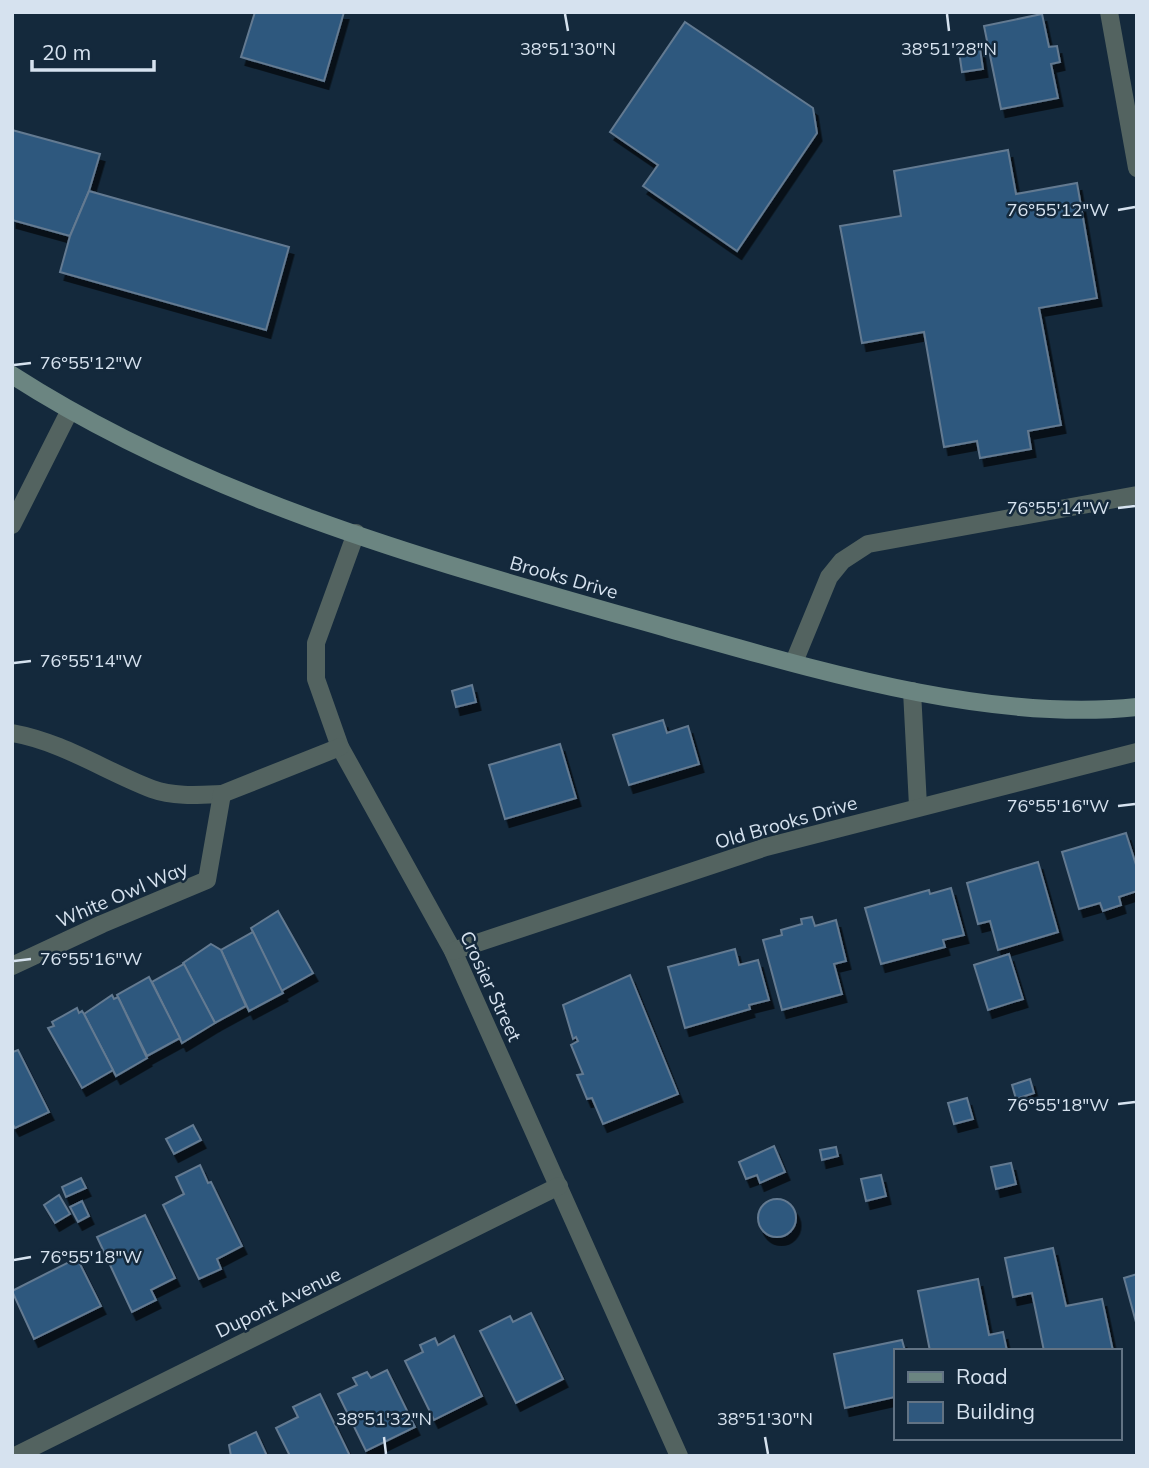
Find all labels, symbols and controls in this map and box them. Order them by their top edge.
scale bar [32,28,154,72]
text: 38°51'30"N [520,37,616,60]
text: 38°51'28"N [901,37,997,60]
text: 20 m [42,39,91,65]
text: 76°55'12"W [1007,198,1109,221]
text: 76°55'12"W [40,351,142,374]
text: 76°55'14"W [1007,496,1109,519]
street label: Brooks Drive [507,550,621,604]
text: 76°55'14"W [40,649,142,672]
street label: Old Brooks Drive [712,790,860,854]
text: 76°55'16"W [1007,794,1109,817]
street label: White Owl Way [53,855,191,933]
street label: Crosier Street [455,927,527,1045]
text: 76°55'16"W [40,947,142,970]
text: 76°55'18"W [1007,1093,1109,1116]
text: 76°55'18"W [40,1245,142,1268]
street label: Dupont Avenue [211,1261,345,1343]
legend [894,1349,1121,1440]
text: Road [956,1363,1007,1389]
text: Building [956,1398,1035,1424]
text: 38°51'32"N [336,1407,432,1430]
text: 38°51'30"N [717,1407,813,1430]

